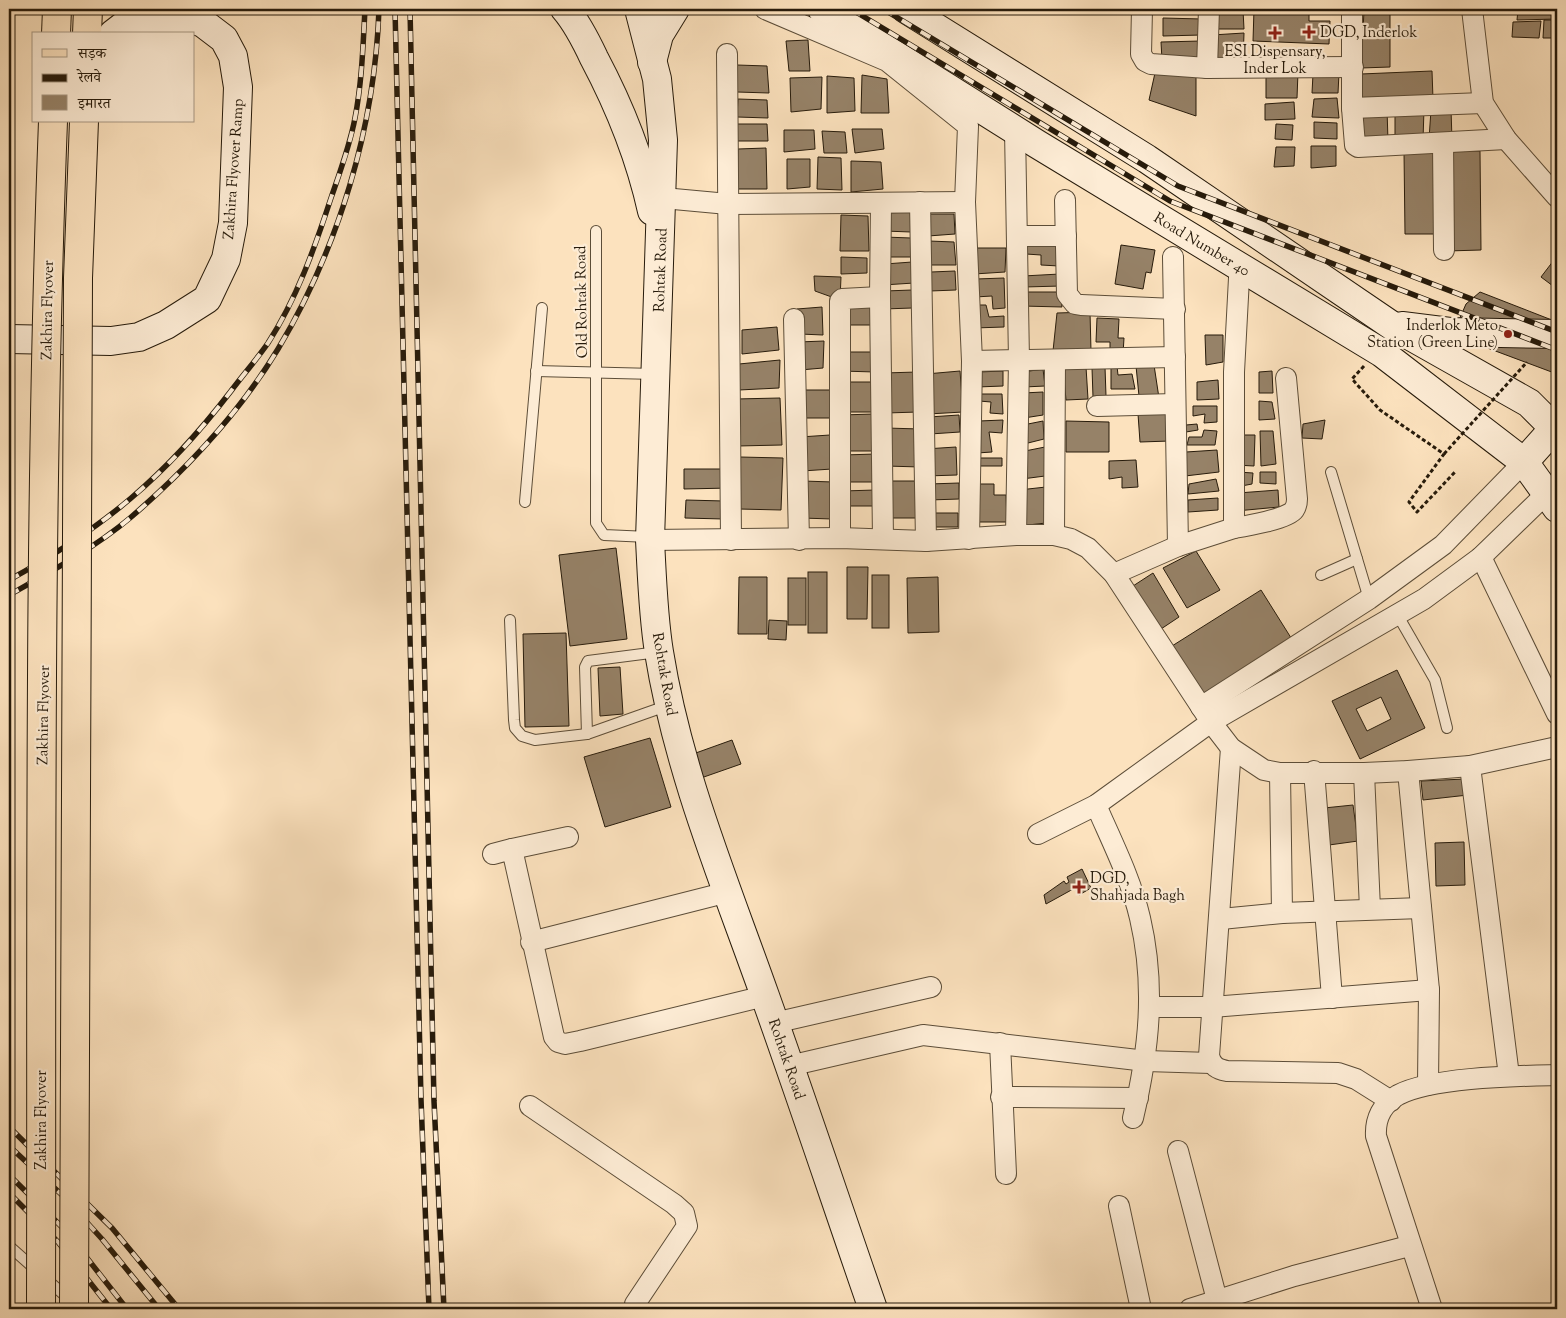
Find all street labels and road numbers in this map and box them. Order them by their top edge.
street label: Zakhira Flyover Ramp [219,98,250,240]
street label: Road Number 40 [1149,208,1253,282]
street label: Rohtak Road [650,227,673,313]
street label: Old Rohtak Road [571,245,594,359]
street label: Zakhira Flyover [37,260,60,360]
street label: Rohtak Road [646,631,681,718]
street label: Zakhira Flyover [33,665,56,765]
street label: Rohtak Road [762,1016,809,1103]
street label: Zakhira Flyover [32,1070,53,1170]

